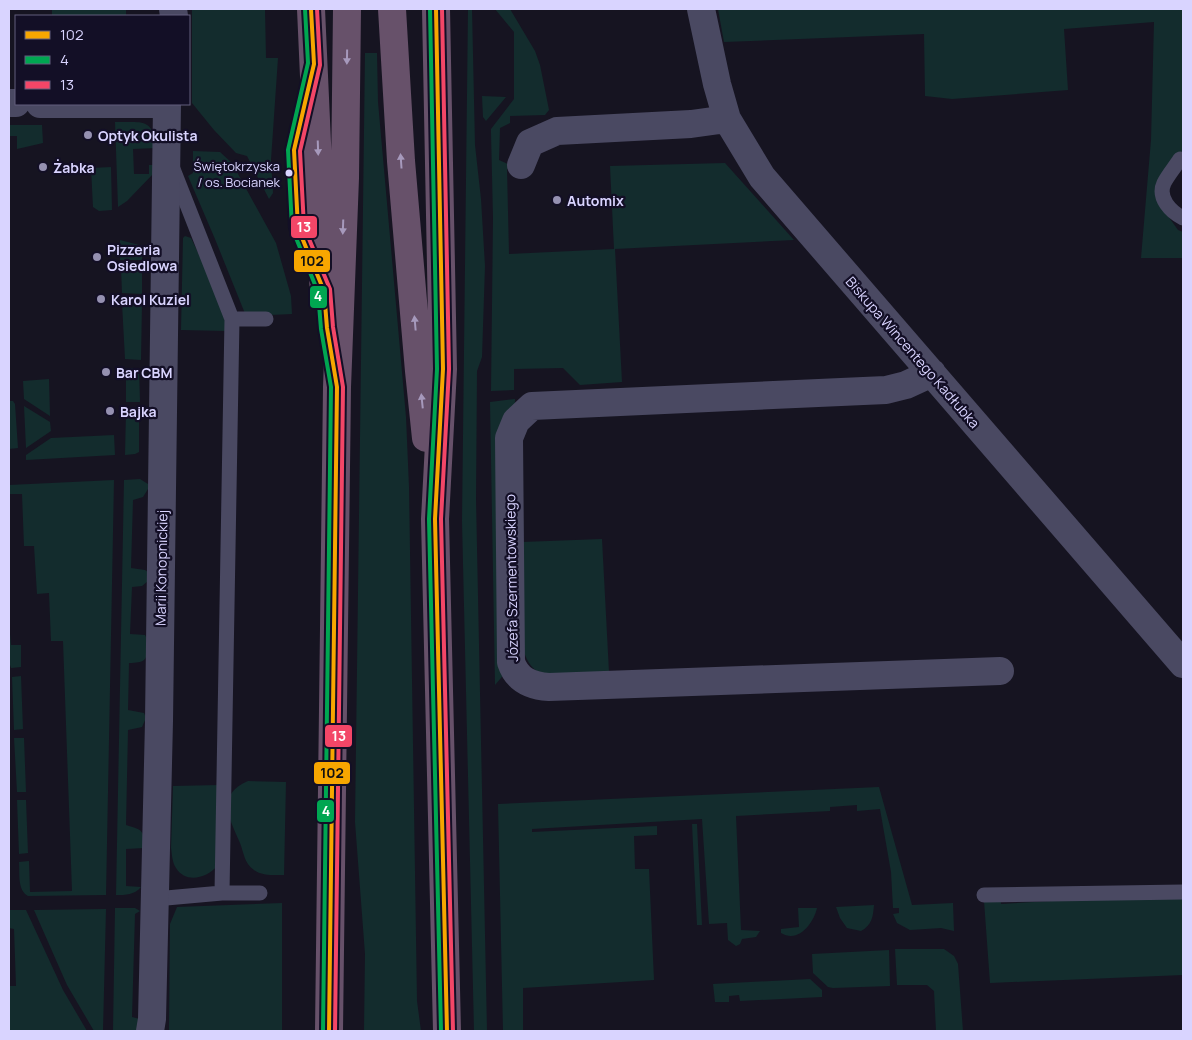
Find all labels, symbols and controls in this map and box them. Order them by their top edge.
legend [15,15,190,105]
text: 102 [60,24,84,45]
text: 4 [60,49,69,70]
one-way arrow [343,50,351,66]
text: 13 [60,74,74,95]
place label: Optyk Okulista [98,126,197,145]
marker: Optyk Okulista [82,129,94,141]
one-way arrow [314,140,322,156]
one-way arrow [397,153,405,169]
place label: Świętokrzyska / os. Bocianek [194,157,281,191]
place label: Żabka [53,158,95,177]
marker: Żabka [37,161,49,173]
marker: Świętokrzyska / os. Bocianek [284,168,294,178]
place label: Automix [567,191,624,210]
marker: Automix [551,194,563,206]
line badge: 13 [290,215,318,239]
text: 13 [297,217,311,236]
one-way arrow [339,219,347,235]
place label: Pizzeria Osiedlowa [107,240,177,275]
line badge: 102 [293,249,331,273]
marker: Pizzeria Osiedlowa [91,251,103,263]
text: 102 [300,251,324,270]
street label: Biskupa Wincentego Kadłubka [842,272,984,432]
line badge: 4 [309,285,328,309]
text: 4 [314,286,322,305]
place label: Karol Kuziel [111,290,190,309]
marker: Karol Kuziel [95,293,107,305]
one-way arrow [411,314,419,330]
place label: Bar CBM [116,363,172,382]
marker: Bar CBM [100,366,112,378]
one-way arrow [418,393,426,409]
place label: Bajka [120,402,157,421]
marker: Bajka [104,405,116,417]
street label: Józefa Szermentowskiego [500,494,522,662]
street label: Marii Konopnickiej [150,510,172,626]
line badge: 13 [324,724,353,748]
text: 13 [332,726,346,745]
line badge: 102 [313,761,351,785]
text: 102 [320,763,344,782]
line badge: 4 [316,799,335,823]
text: 4 [322,801,330,820]

